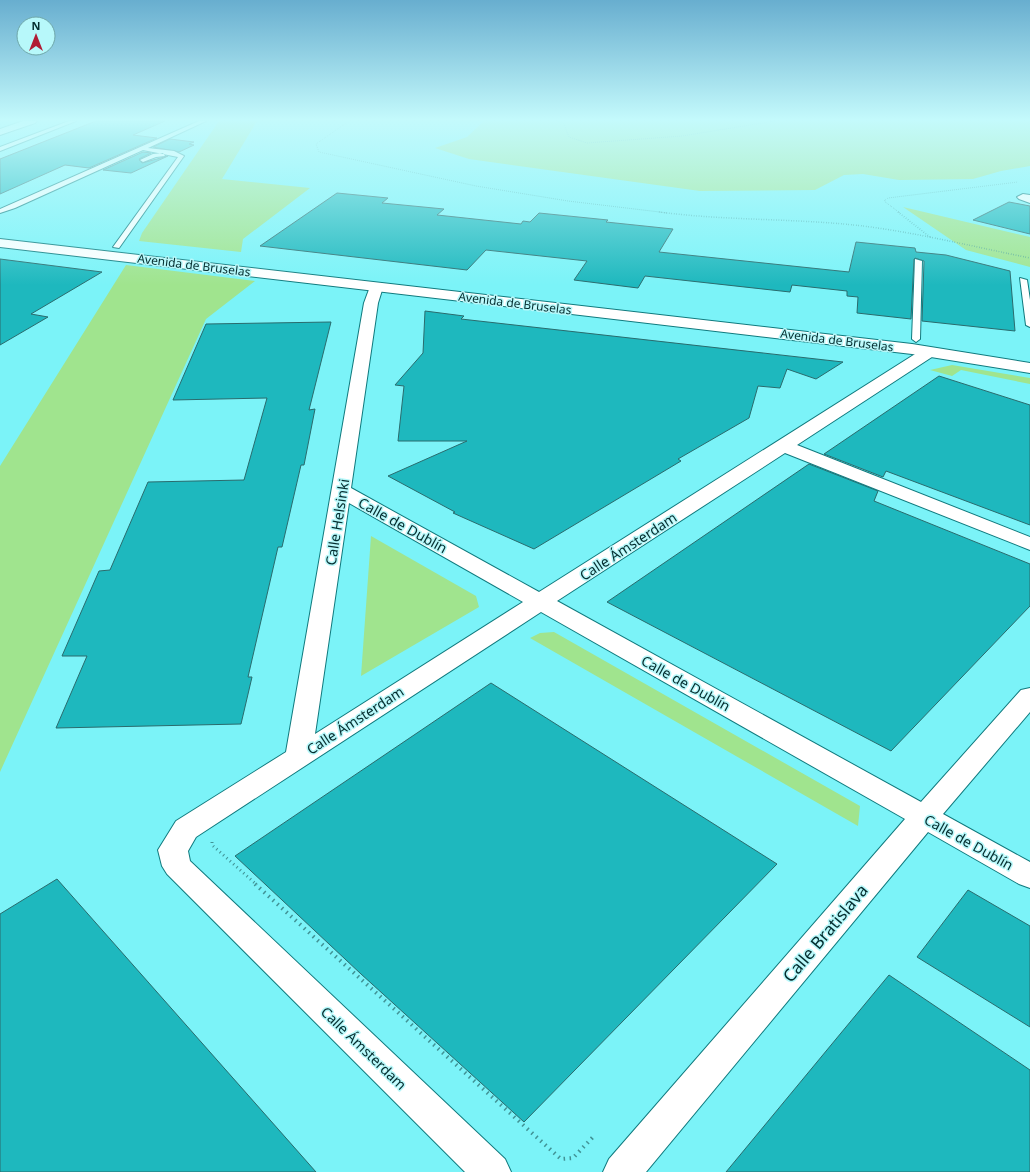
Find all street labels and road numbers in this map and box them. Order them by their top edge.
street label: Avenida de Bruselas [136,250,252,280]
street label: Avenida de Bruselas [457,288,573,318]
street label: Avenida de Bruselas [779,325,895,355]
street label: Calle Helsinki [321,477,353,567]
street label: Calle de Dublín [355,493,451,557]
street label: Calle Ámsterdam [576,507,680,585]
street label: Calle de Dublín [638,651,734,715]
street label: Calle Ámsterdam [303,681,407,759]
street label: Calle de Dublín [921,810,1017,874]
street label: Calle Bratislava [777,879,873,987]
street label: Calle Ámsterdam [317,1002,411,1094]

